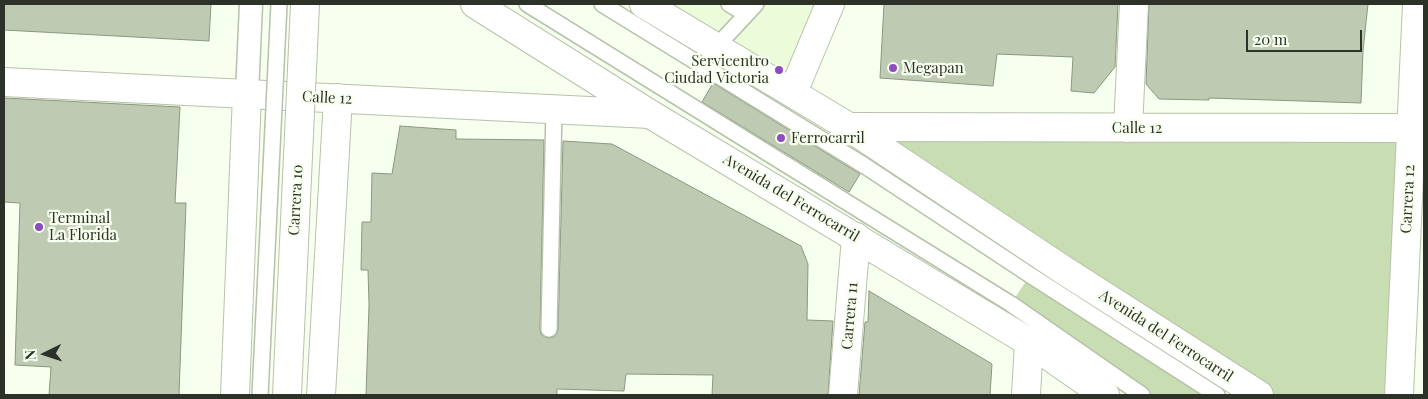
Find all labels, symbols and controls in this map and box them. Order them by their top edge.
scale bar [1248,20,1364,52]
text: 20 m [1254,29,1287,49]
place label: Servicentro Ciudad Victoria [664,52,769,87]
place label: Megapan [903,59,964,77]
marker: Megapan [887,62,899,74]
marker: Servicentro Ciudad Victoria [773,64,785,76]
street label: Calle 12 [301,88,353,108]
street label: Calle 12 [1112,119,1162,137]
place label: Ferrocarril [791,129,865,147]
marker: Ferrocarril [775,132,787,144]
street label: Avenida del Ferrocarril [720,150,862,246]
street label: Carrera 10 [285,164,307,236]
street label: Carrera 12 [1397,164,1419,234]
place label: Terminal La Florida [49,209,117,244]
marker: Terminal La Florida [33,221,45,233]
street label: Carrera 11 [838,282,862,350]
street label: Avenida del Ferrocarril [1096,286,1236,386]
north arrow [20,329,70,379]
text: N [20,349,39,361]

